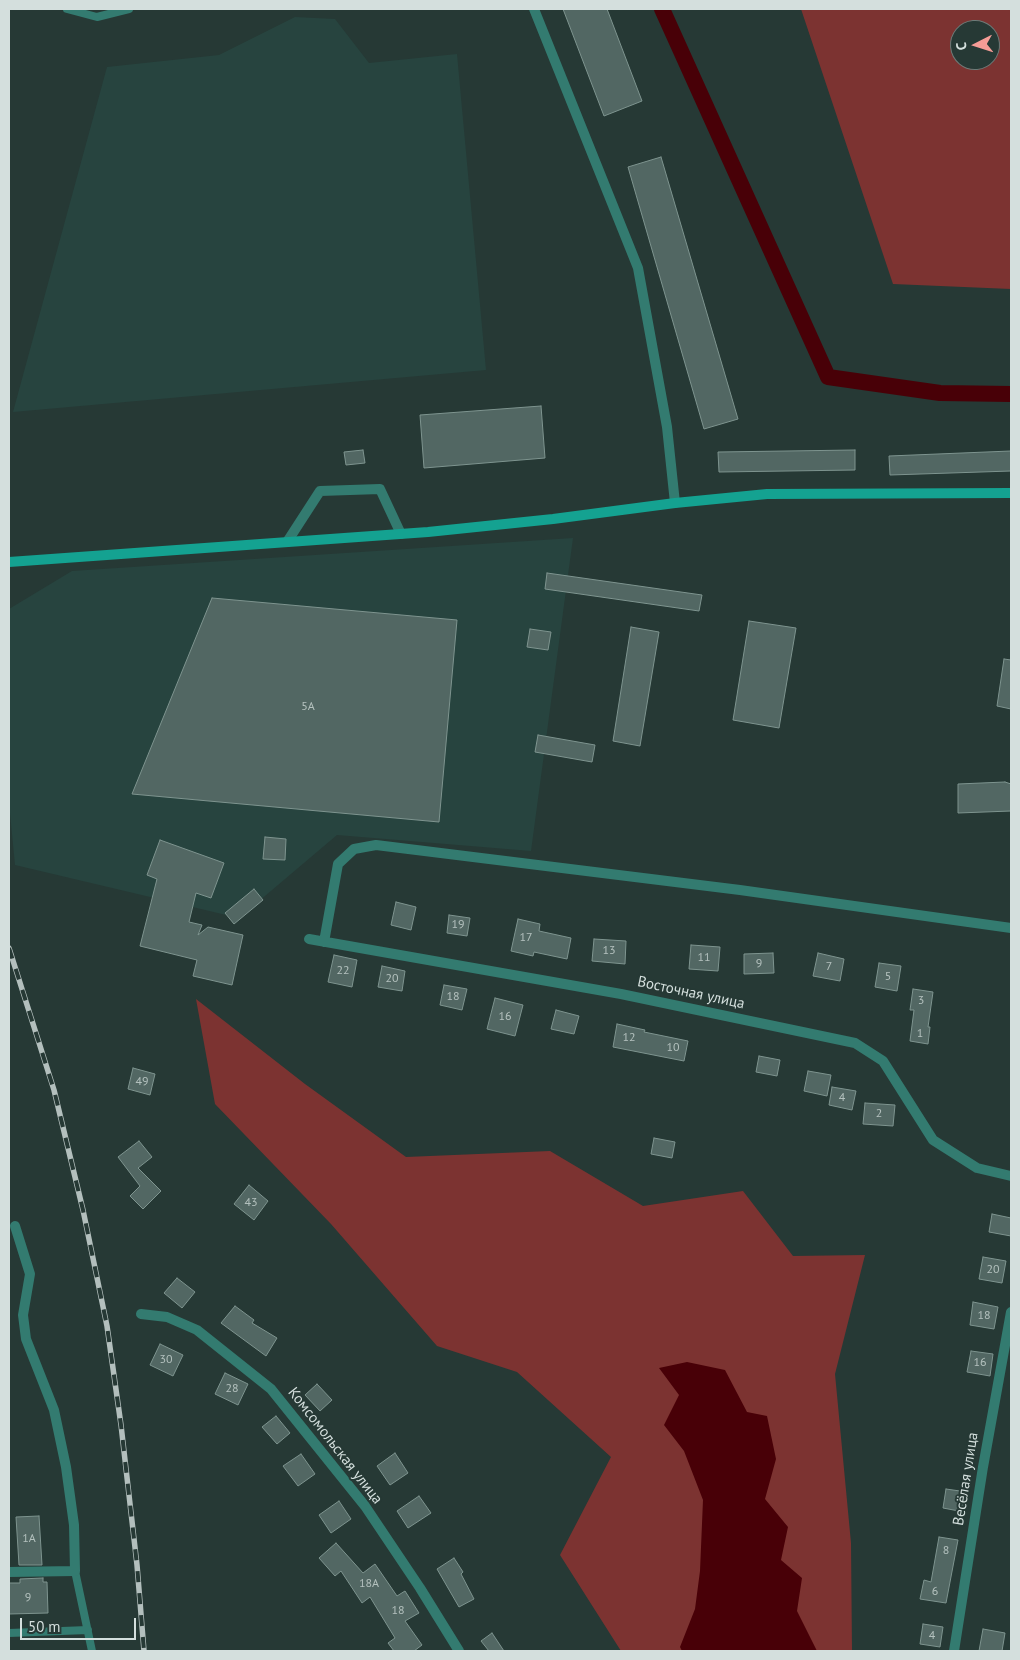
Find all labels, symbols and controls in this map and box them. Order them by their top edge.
north arrow [950,20,1000,70]
text: С [952,42,970,51]
house number: 5А [301,700,315,714]
house number: 19 [451,918,465,932]
house number: 17 [519,931,533,945]
house number: 13 [602,944,616,958]
house number: 11 [697,951,711,965]
house number: 9 [756,957,762,971]
house number: 7 [826,960,832,974]
house number: 22 [336,964,350,978]
house number: 5 [885,970,891,984]
house number: 20 [385,972,399,986]
street label: Восточная улица [636,973,746,1013]
house number: 18 [446,990,460,1004]
house number: 3 [918,994,924,1008]
house number: 16 [498,1010,512,1024]
house number: 1 [917,1027,923,1041]
house number: 12 [622,1031,636,1045]
house number: 10 [666,1041,680,1055]
house number: 49 [135,1075,149,1089]
house number: 4 [839,1091,845,1105]
house number: 2 [876,1107,882,1121]
house number: 43 [244,1196,258,1210]
house number: 20 [986,1263,1000,1277]
house number: 18 [977,1309,991,1323]
house number: 30 [159,1353,173,1367]
house number: 16 [973,1356,987,1370]
house number: 28 [225,1382,239,1396]
street label: Комсомольская улица [284,1384,386,1508]
street label: Весёлая улица [950,1431,982,1527]
house number: 1А [22,1532,36,1546]
house number: 8 [943,1544,949,1558]
house number: 18А [359,1577,379,1591]
house number: 6 [932,1585,938,1599]
house number: 9 [25,1591,31,1605]
house number: 18 [391,1604,405,1618]
scale bar [22,1608,139,1640]
text: 50 m [28,1617,61,1636]
house number: 4 [929,1629,935,1643]

